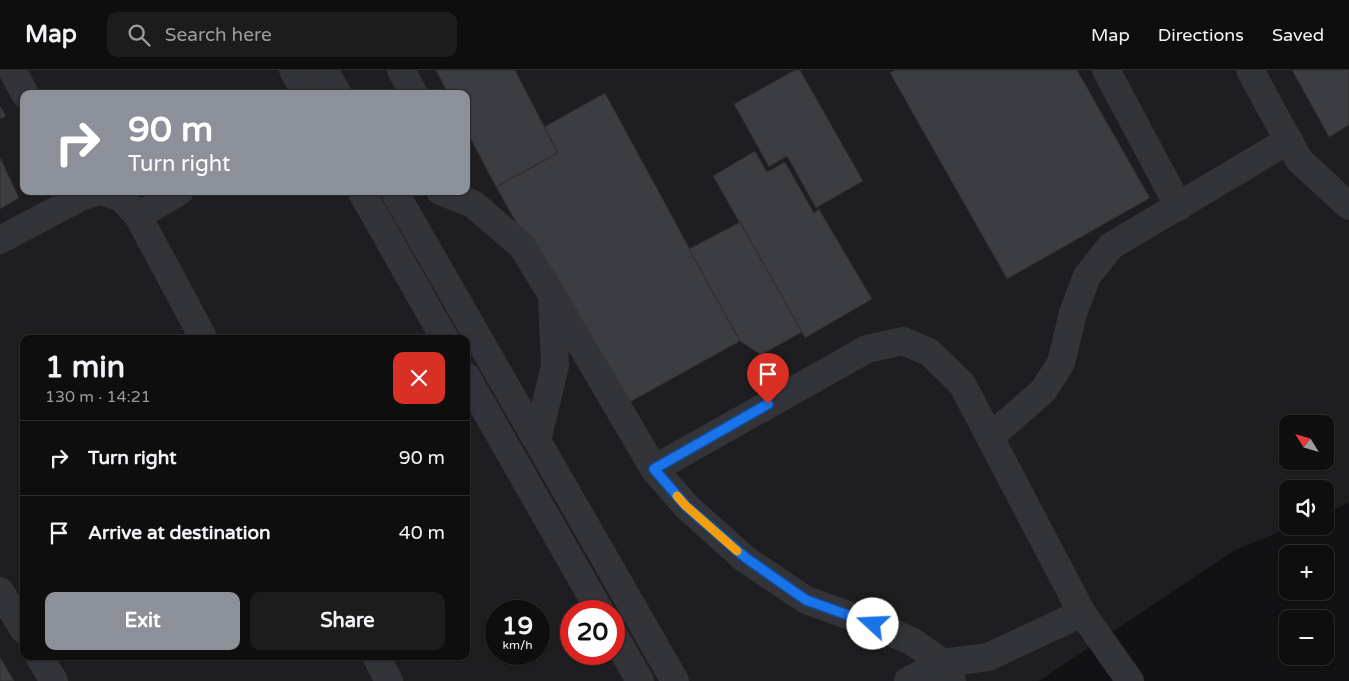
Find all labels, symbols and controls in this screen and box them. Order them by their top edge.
search box [107,12,457,57]
text: Map [25,20,77,49]
icon: search [125,21,153,49]
text: Search here [165,24,272,46]
text: Map [1091,24,1130,46]
text: Directions [1158,24,1244,46]
text: Saved [1272,24,1324,46]
text: 90 m [128,109,213,151]
icon: right [45,110,110,175]
text: Turn right [128,151,230,177]
text: 1 min [45,349,125,386]
button: close [393,352,445,404]
pin [747,353,789,404]
icon: arrive [754,360,782,388]
text: 130 m · 14:21 [45,387,151,407]
north arrow [1279,415,1334,470]
map controls [1279,415,1334,665]
icon: right [45,444,73,472]
text: Turn right [88,447,176,469]
text: 90 m [399,447,445,469]
button: sound [1279,480,1334,535]
icon: arrive [45,519,73,547]
text: Arrive at destination [88,522,271,544]
text: 40 m [399,522,445,544]
button: + [1279,545,1334,600]
button: Exit [45,592,240,650]
button: Share [250,592,445,650]
position arrow [846,597,898,649]
speed limit sign: 20 [560,600,625,665]
button: − [1279,610,1334,665]
text: 19 [502,611,533,641]
text: km/h [502,638,533,652]

